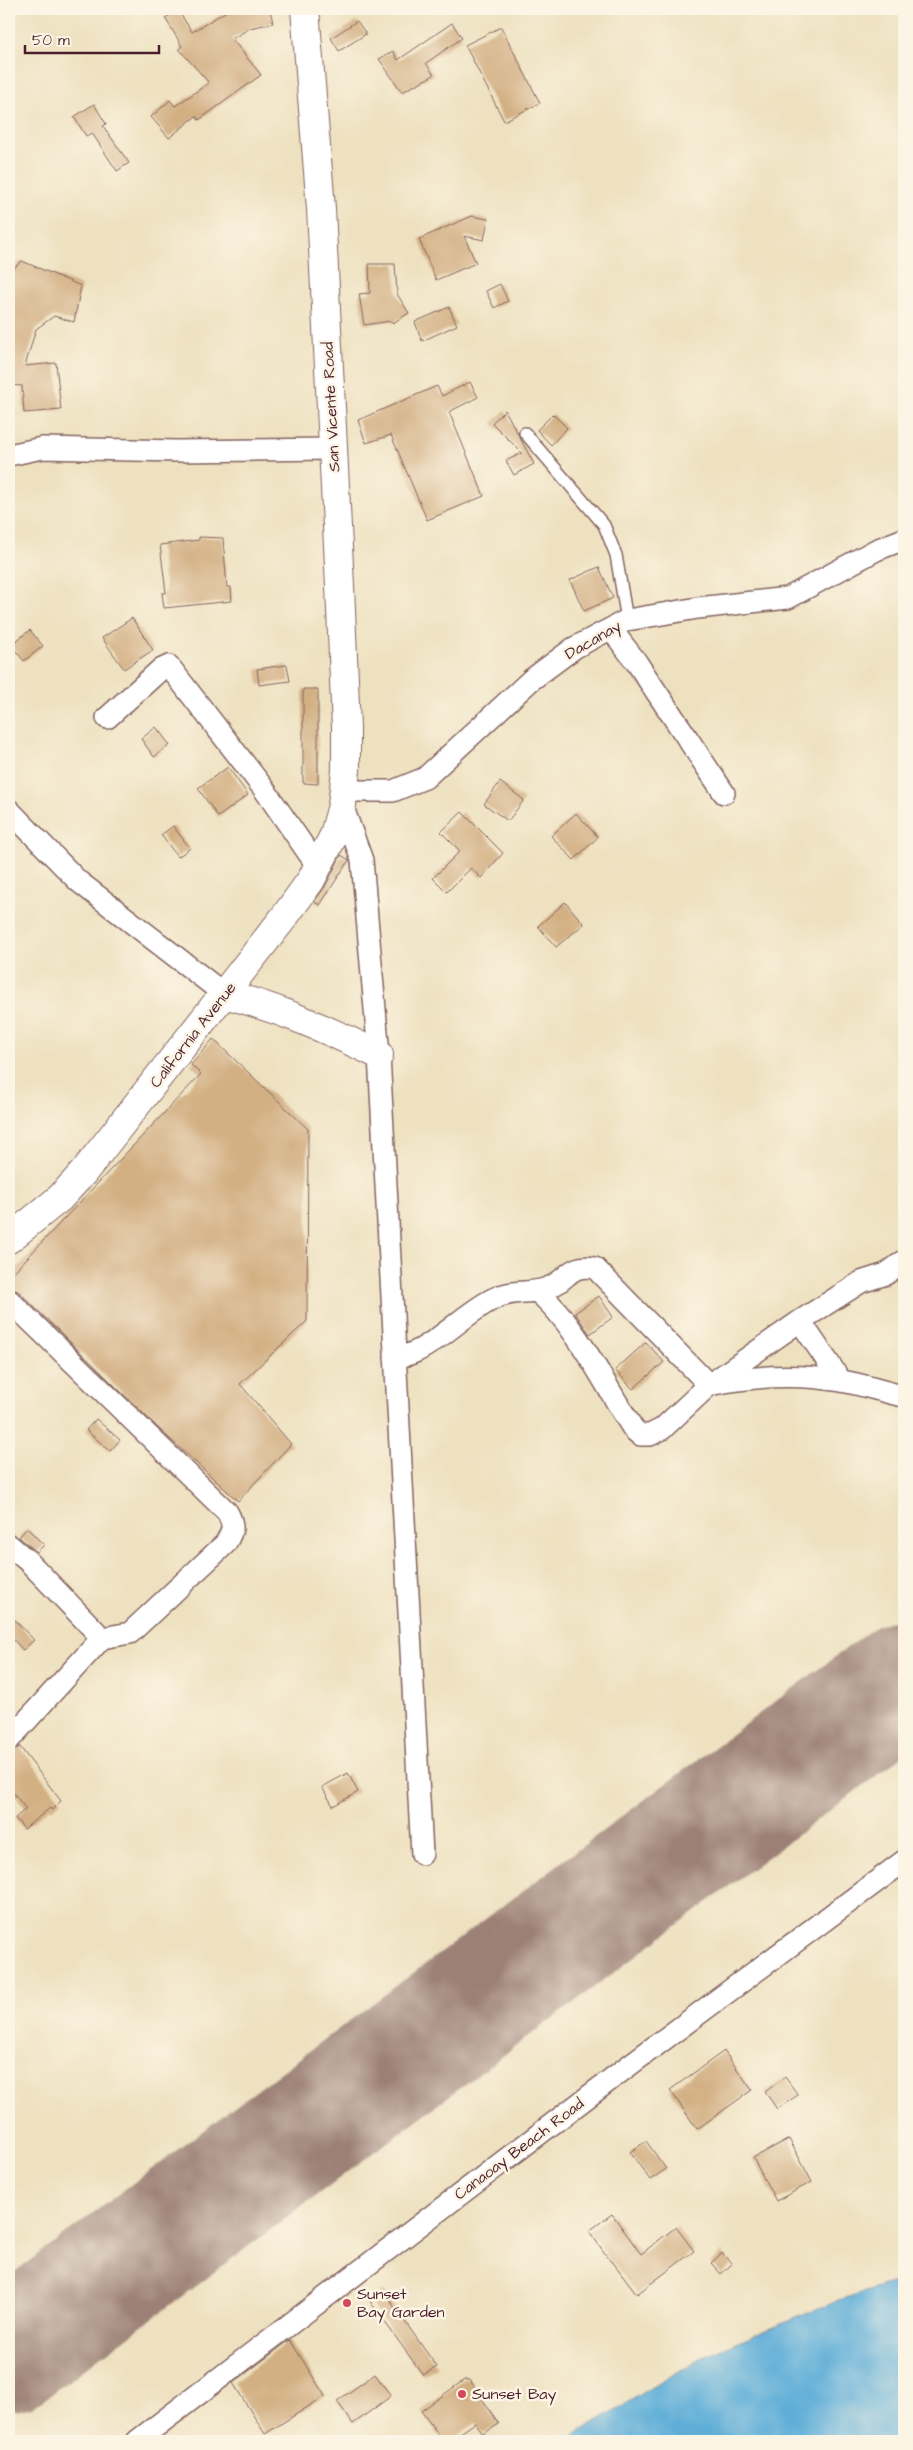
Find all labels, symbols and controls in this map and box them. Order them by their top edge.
scale bar [25,22,159,54]
text: 50 m [32,30,70,51]
street label: San Vicente Road [317,341,345,473]
street label: Dacanay [561,615,626,666]
street label: California Avenue [145,977,241,1092]
street label: Canaoay Beach Road [450,2093,589,2206]
place label: Sunset Bay Garden [357,2283,445,2324]
marker: Sunset Bay Garden [341,2297,353,2309]
place label: Sunset Bay [472,2383,556,2406]
marker: Sunset Bay [456,2388,468,2400]

